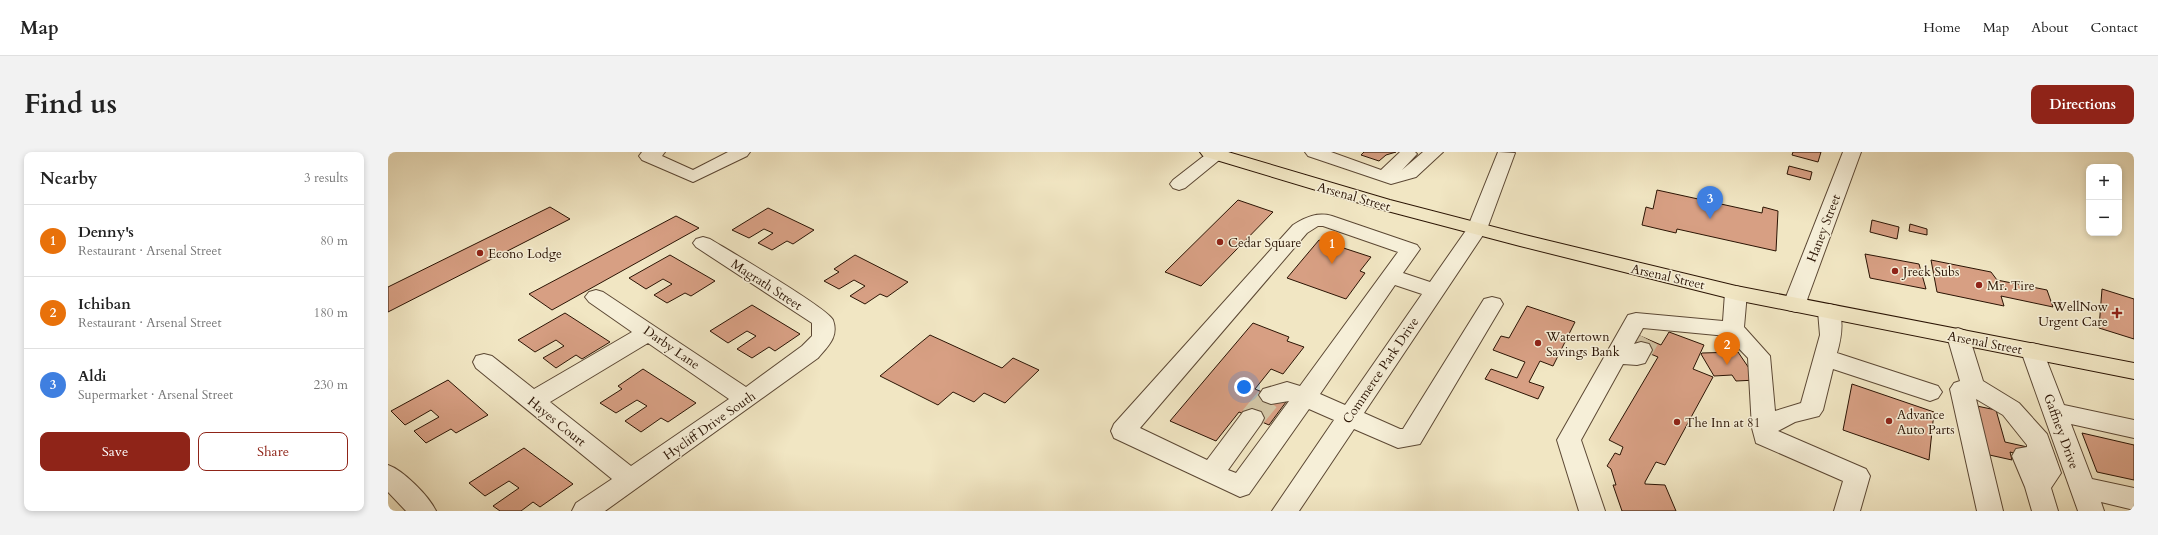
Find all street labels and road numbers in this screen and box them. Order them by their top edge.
street label: Arsenal Street [1315,178,1392,216]
street label: Haney Street [1803,192,1845,265]
street label: Magrath Street [727,255,806,315]
street label: Arsenal Street [1629,260,1706,294]
street label: Commerce Park Drive [1338,314,1423,427]
street label: Darby Lane [640,322,703,374]
street label: Arsenal Street [1946,327,2023,359]
street label: Hycliff Drive South [660,387,759,464]
street label: Gaffney Drive [2039,391,2083,472]
street label: Hayes Court [523,393,589,451]

